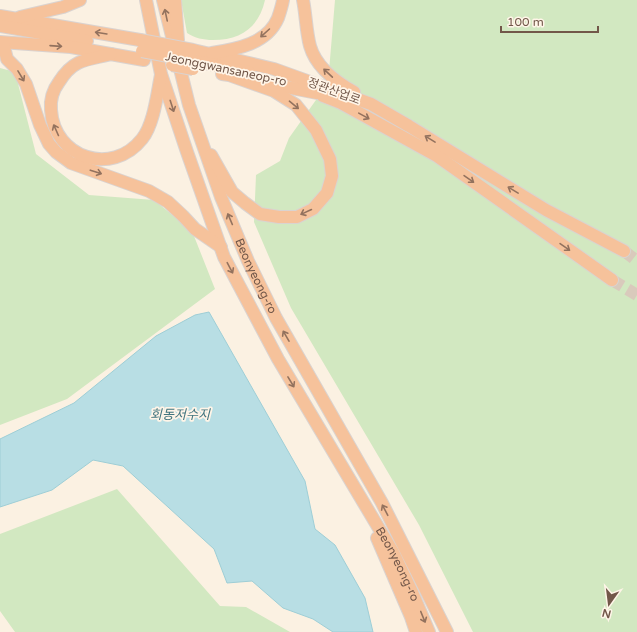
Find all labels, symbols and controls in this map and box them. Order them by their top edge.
scale bar [501,8,598,34]
one-way arrow [161,9,169,22]
text: 100 m [507,15,544,29]
one-way arrow [95,29,108,37]
one-way arrow [260,29,271,38]
one-way arrow [49,42,62,50]
street label: Jeonggwansaneop-ro [164,49,288,89]
one-way arrow [323,69,334,78]
one-way arrow [17,70,25,81]
street label: 정관산업로 [306,75,362,107]
one-way arrow [169,99,176,112]
one-way arrow [289,101,300,109]
one-way arrow [358,112,370,120]
one-way arrow [52,125,59,137]
one-way arrow [424,134,436,142]
one-way arrow [90,169,103,176]
one-way arrow [463,175,474,183]
one-way arrow [507,185,519,193]
one-way arrow [300,209,312,217]
one-way arrow [226,213,233,225]
street label: Beonyeong-ro [232,236,280,316]
one-way arrow [559,243,570,251]
one-way arrow [226,261,234,273]
one-way arrow [282,330,290,342]
one-way arrow [288,376,296,388]
water label: 회동저수지 [150,407,211,423]
one-way arrow [381,504,388,516]
street label: Beonyeong-ro [373,524,422,603]
north arrow [589,584,629,624]
text: N [601,606,613,621]
one-way arrow [420,611,427,623]

